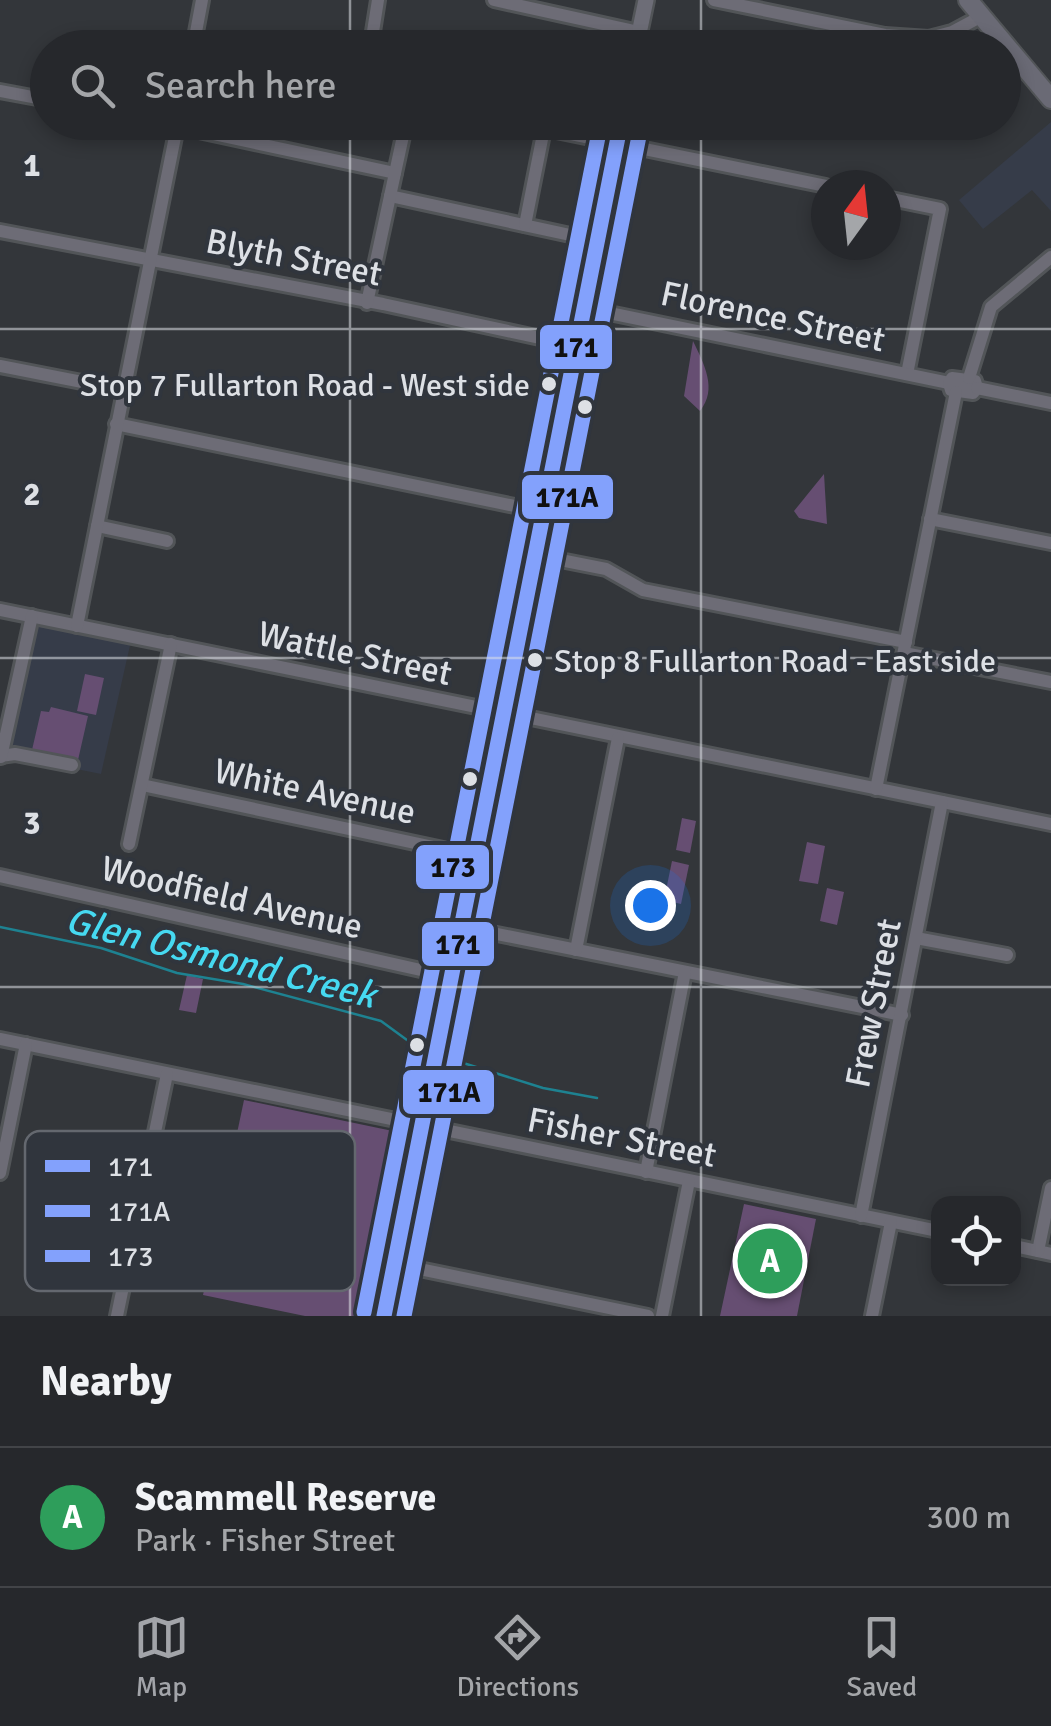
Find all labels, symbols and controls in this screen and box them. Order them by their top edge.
search box [30,30,1021,140]
icon: search [65,58,120,113]
text: Search here [145,62,337,109]
text: 1 [23,146,41,185]
north arrow [811,170,901,260]
street label: Blyth Street [202,219,385,296]
street label: Florence Street [657,272,889,361]
line badge: 171 [538,323,614,371]
text: 171 [553,331,599,365]
place label: Stop 7 Fullarton Road - West side [80,366,530,405]
marker: Stop 7 Fullarton Road - West side [539,374,559,394]
unlabelled marker [575,397,595,417]
line badge: 171A [520,473,615,521]
text: 2 [23,475,41,514]
text: 171A [535,481,599,515]
street label: Wattle Street [254,612,456,695]
place label: Stop 8 Fullarton Road - East side [554,642,996,681]
marker: Stop 8 Fullarton Road - East side [525,650,545,670]
street label: White Avenue [210,749,420,834]
unlabelled marker [460,769,480,789]
text: 3 [23,804,41,843]
line badge: 173 [414,843,491,891]
street label: Woodfield Avenue [97,847,367,948]
text: 173 [430,851,476,885]
your location [625,880,676,931]
water label: Glen Osmond Creek [61,896,383,1019]
street label: Frew Street [836,915,911,1091]
line badge: 171 [420,920,496,968]
text: 171 [435,928,481,962]
unlabelled marker [407,1035,427,1055]
line badge: 171A [401,1068,496,1116]
text: 171A [417,1076,481,1110]
street label: Fisher Street [524,1098,720,1177]
legend [25,1131,355,1291]
text: 171 [108,1150,153,1184]
text: 171A [108,1195,170,1229]
map controls [931,1196,1021,1286]
button: locate [931,1196,1021,1286]
pin: A [738,1224,802,1298]
text: 173 [108,1240,153,1274]
text: Nearby [40,1356,172,1407]
text: Scammell Reserve [135,1474,436,1521]
text: A [62,1498,83,1537]
text: 300 m [927,1498,1011,1537]
text: Park · Fisher Street [135,1521,395,1560]
tab: Map [134,1610,189,1704]
tab: Directions [457,1610,579,1704]
tab: Saved [847,1610,917,1704]

